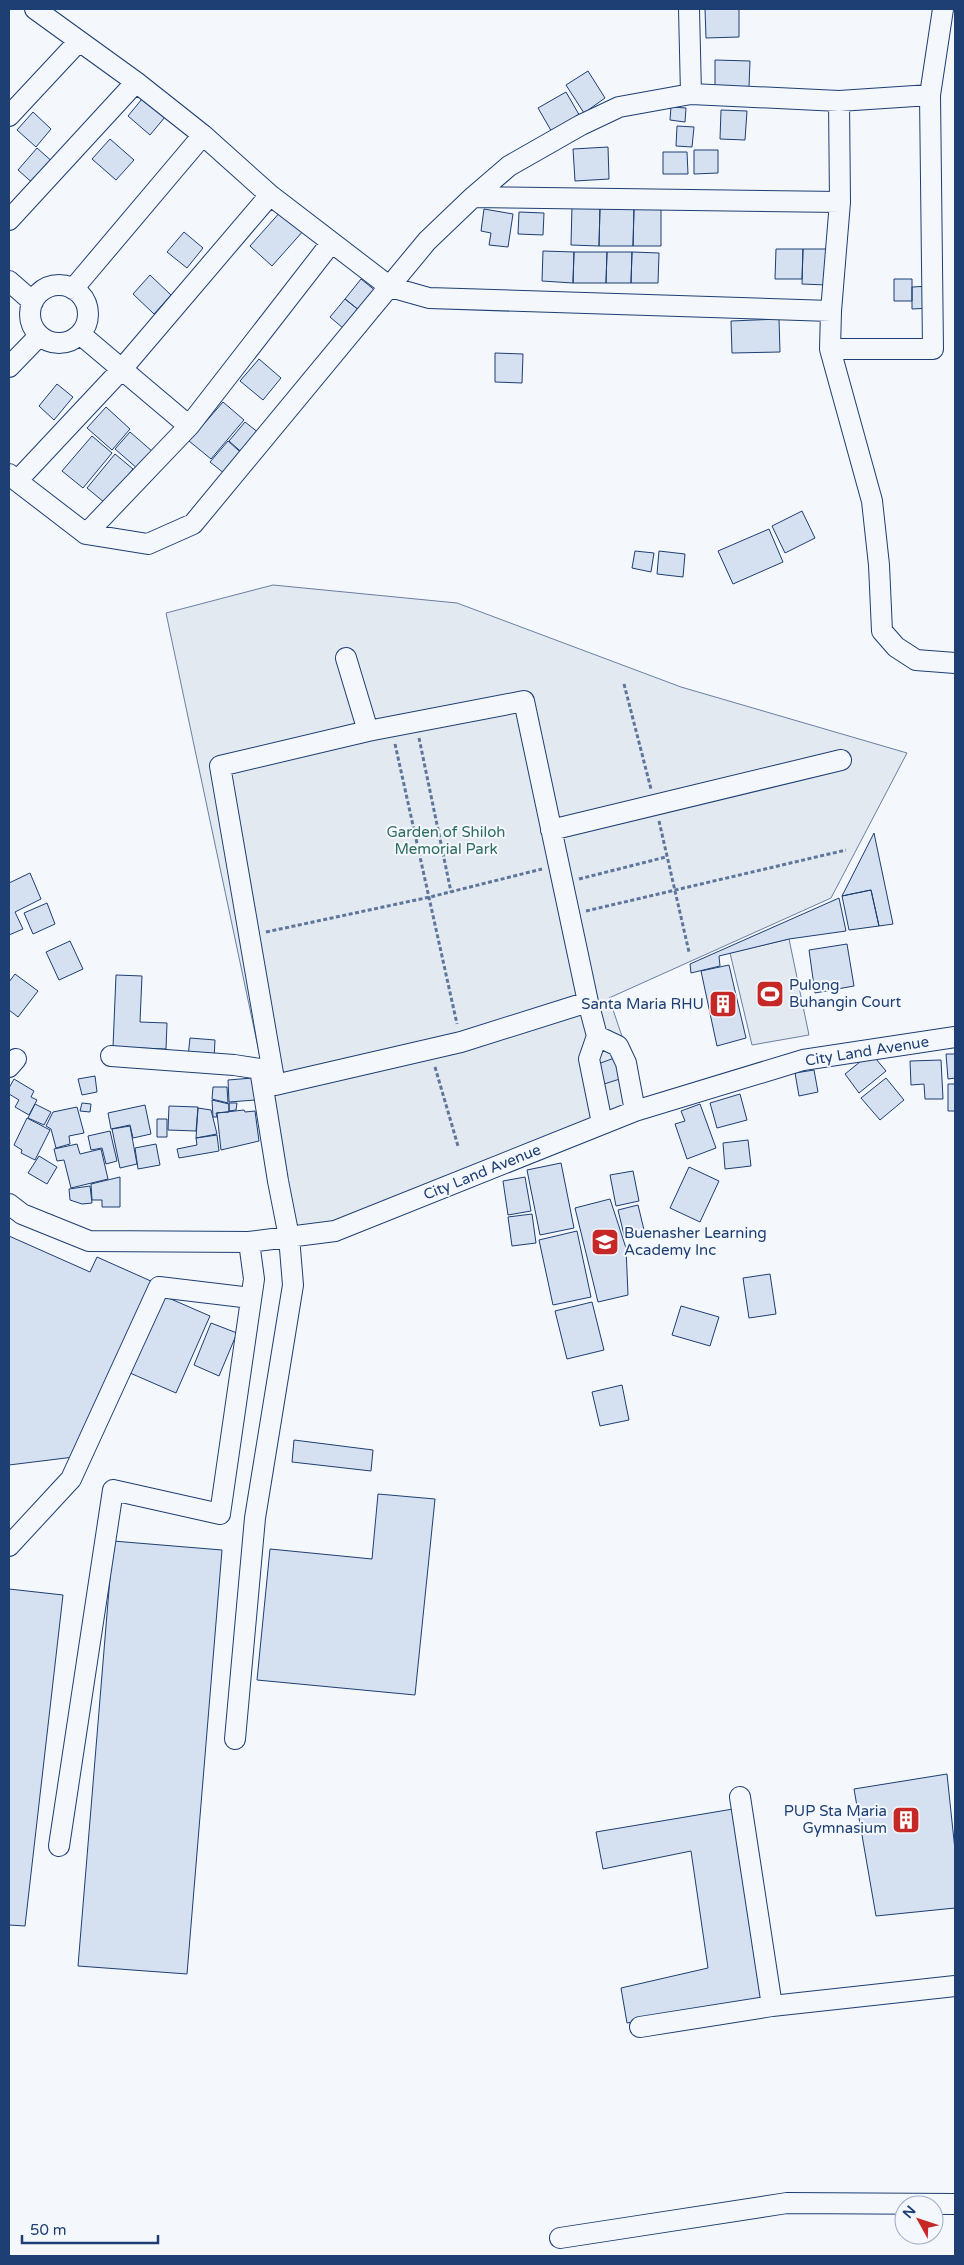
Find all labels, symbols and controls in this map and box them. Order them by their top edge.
park label: Garden of Shiloh Memorial Park [387,823,505,858]
place label: Pulong Buhangin Court [789,976,902,1011]
sports icon: Pulong Buhangin Court [755,979,785,1009]
building icon: Santa Maria RHU [708,989,738,1019]
place label: Santa Maria RHU [581,995,704,1013]
street label: City Land Avenue [804,1032,930,1070]
street label: City Land Avenue [421,1140,543,1204]
place label: Buenasher Learning Academy Inc [624,1224,767,1259]
school or university icon: Buenasher Learning Academy Inc [590,1227,620,1257]
place label: PUP Sta Maria Gymnasium [784,1802,887,1837]
building icon: PUP Sta Maria Gymnasium [891,1805,921,1835]
north arrow [894,2195,944,2245]
text: N [899,2202,920,2222]
scale bar [22,2212,159,2244]
text: 50 m [30,2221,67,2239]

